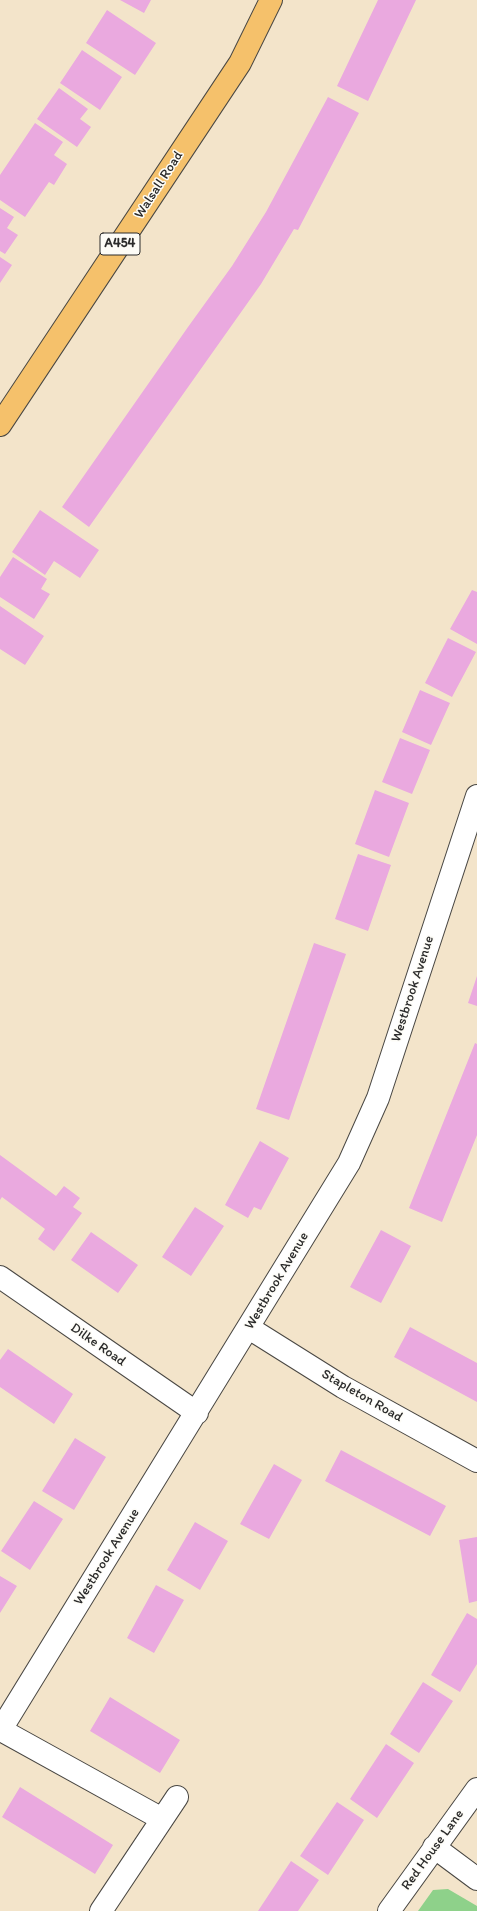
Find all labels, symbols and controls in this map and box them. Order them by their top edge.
street label: Walsall Road [131,148,187,222]
road number: A454 [100,233,140,255]
street label: Westbrook Avenue [388,934,438,1044]
street label: Westbrook Avenue [241,1229,313,1333]
street label: Dilke Road [67,1320,129,1370]
street label: Stapleton Road [318,1366,406,1426]
street label: Westbrook Avenue [71,1506,143,1608]
street label: Red House Lane [398,1806,468,1894]

